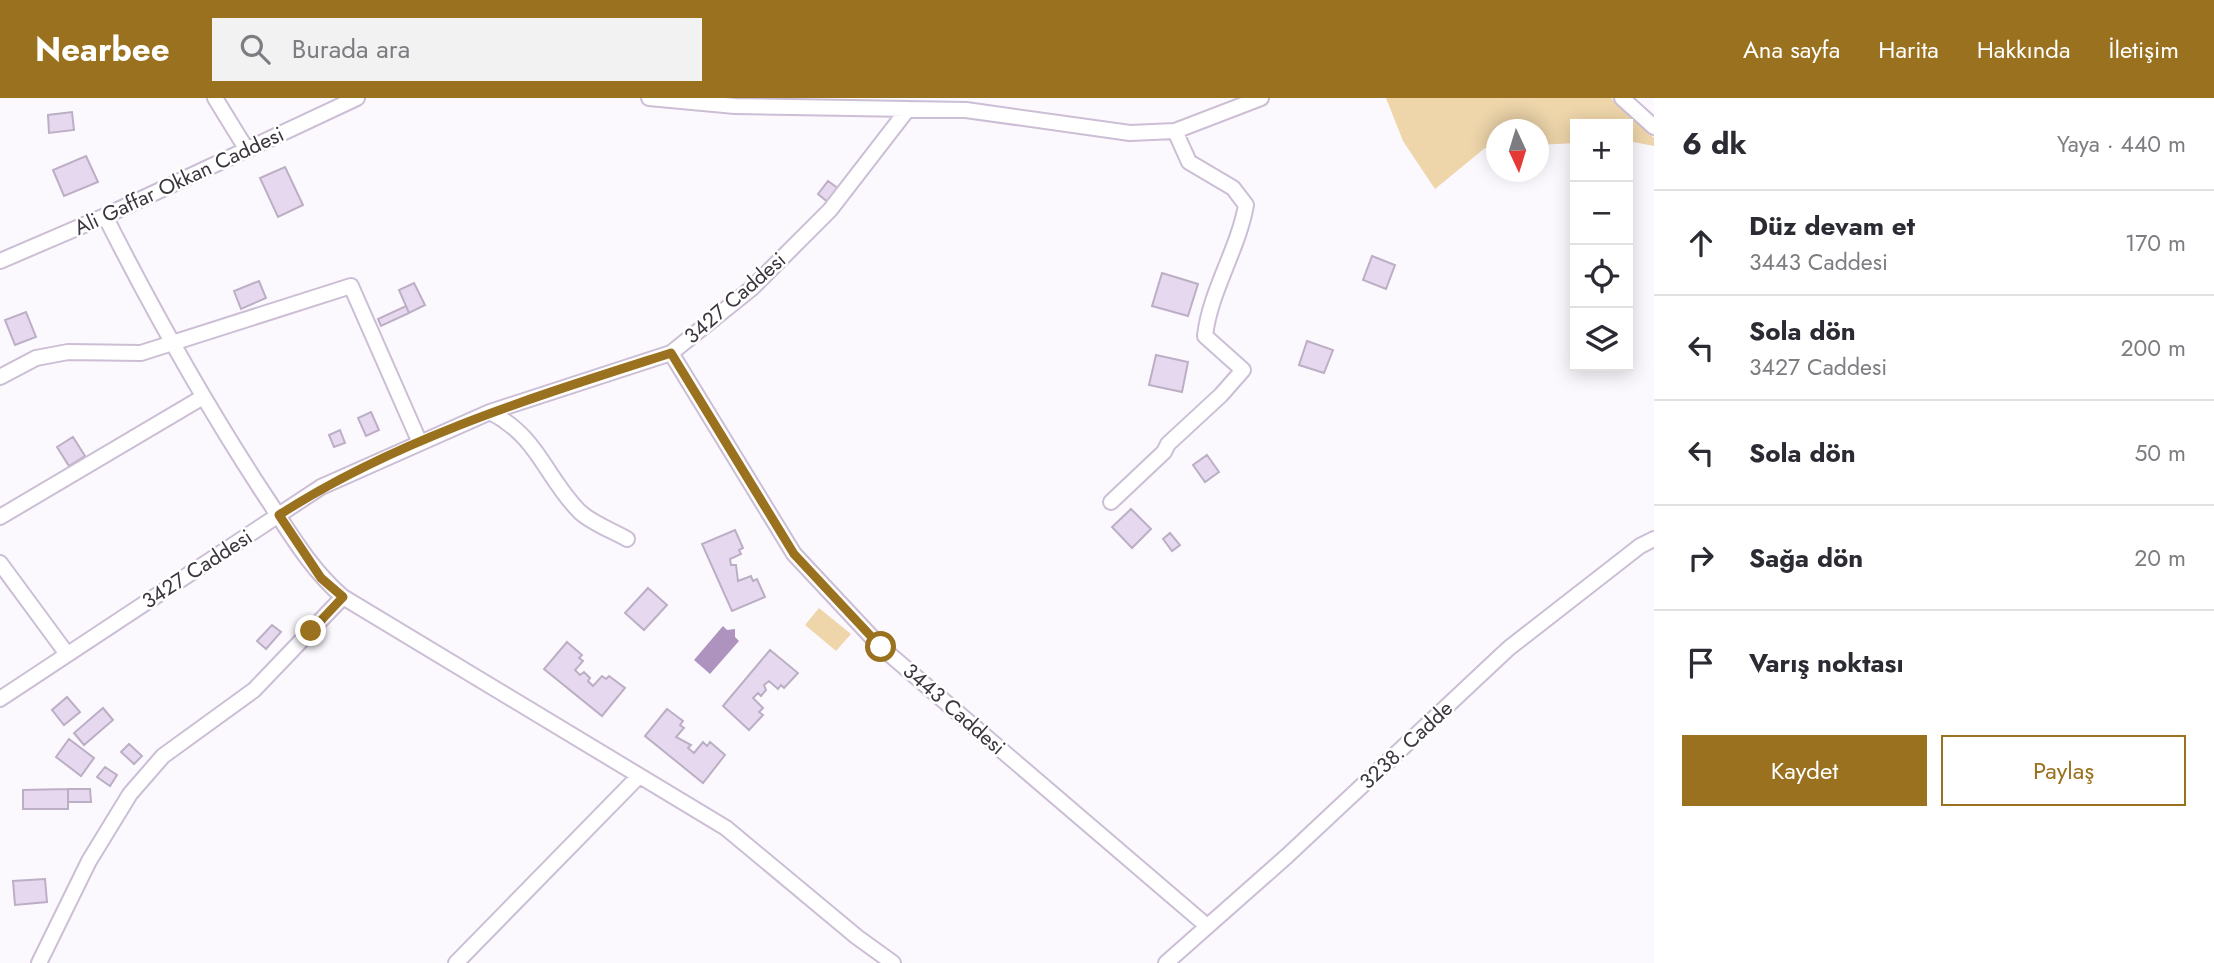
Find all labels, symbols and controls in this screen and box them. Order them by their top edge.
search box [212,18,702,81]
text: Nearbee [35,26,170,73]
icon: search [236,30,274,68]
text: Burada ara [292,30,410,68]
text: Ana sayfa [1743,32,1840,67]
text: Harita [1878,32,1939,67]
text: Hakkında [1977,32,2071,67]
text: İletişim [2109,32,2179,67]
street label: Ali Gaffar Okkan Caddesi [69,119,289,243]
north arrow [1486,119,1549,182]
map controls [1570,119,1633,371]
button: + [1570,119,1633,182]
text: 6 dk [1682,122,1747,165]
text: Yaya · 440 m [2057,127,2186,161]
button: − [1570,182,1633,245]
text: Düz devam et [1749,207,1915,245]
icon: ahead [1682,224,1720,262]
text: 170 m [2125,226,2186,260]
street label: 3427 Caddesi [678,245,792,351]
button: locate [1570,245,1633,308]
text: 3443 Caddesi [1749,245,1888,279]
button: layers [1570,308,1633,371]
text: Sola dön [1749,312,1856,350]
icon: left [1682,329,1720,367]
text: 200 m [2120,331,2186,365]
text: 3427 Caddesi [1749,350,1887,384]
icon: left [1682,434,1720,472]
text: Sola dön [1749,434,1856,472]
text: 50 m [2134,436,2186,470]
street label: 3427 Caddesi [136,522,258,616]
icon: right [1682,539,1720,577]
text: Sağa dön [1749,539,1863,577]
text: 20 m [2134,541,2186,575]
route end [295,615,326,646]
route start [865,631,896,662]
icon: arrive [1682,644,1720,682]
text: Varış noktası [1749,644,1904,682]
street label: 3443 Caddesi [896,656,1012,762]
street label: 3238. Cadde [1353,694,1459,796]
button: Kaydet [1682,735,1927,806]
button: Paylaş [1941,735,2186,806]

